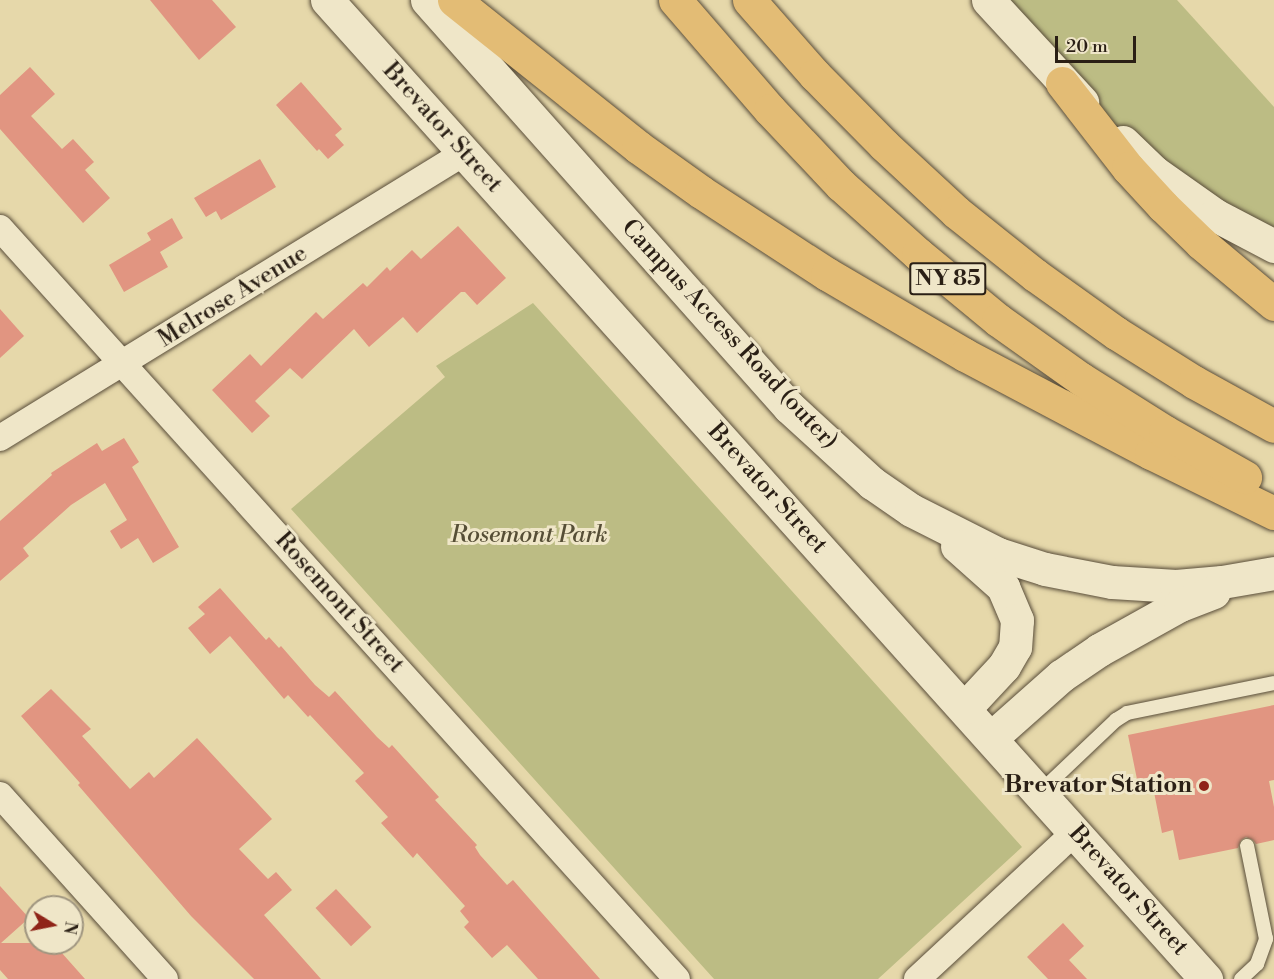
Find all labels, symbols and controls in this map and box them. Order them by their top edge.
scale bar [1058,24,1139,62]
text: 20 m [1066,35,1108,58]
street label: Brevator Street [376,57,508,199]
street label: Campus Access Road (outer) [615,214,843,456]
street label: Melrose Avenue [153,240,313,354]
road number: NY 85 [909,260,987,298]
street label: Brevator Street [701,418,833,560]
park label: Rosemont Park [450,522,608,550]
street label: Rosemont Street [268,526,410,680]
place label: Brevator Station [1004,772,1192,800]
marker: Brevator Station [1197,779,1211,793]
street label: Brevator Street [1062,820,1194,962]
north arrow [24,895,84,955]
text: N [59,920,81,936]

